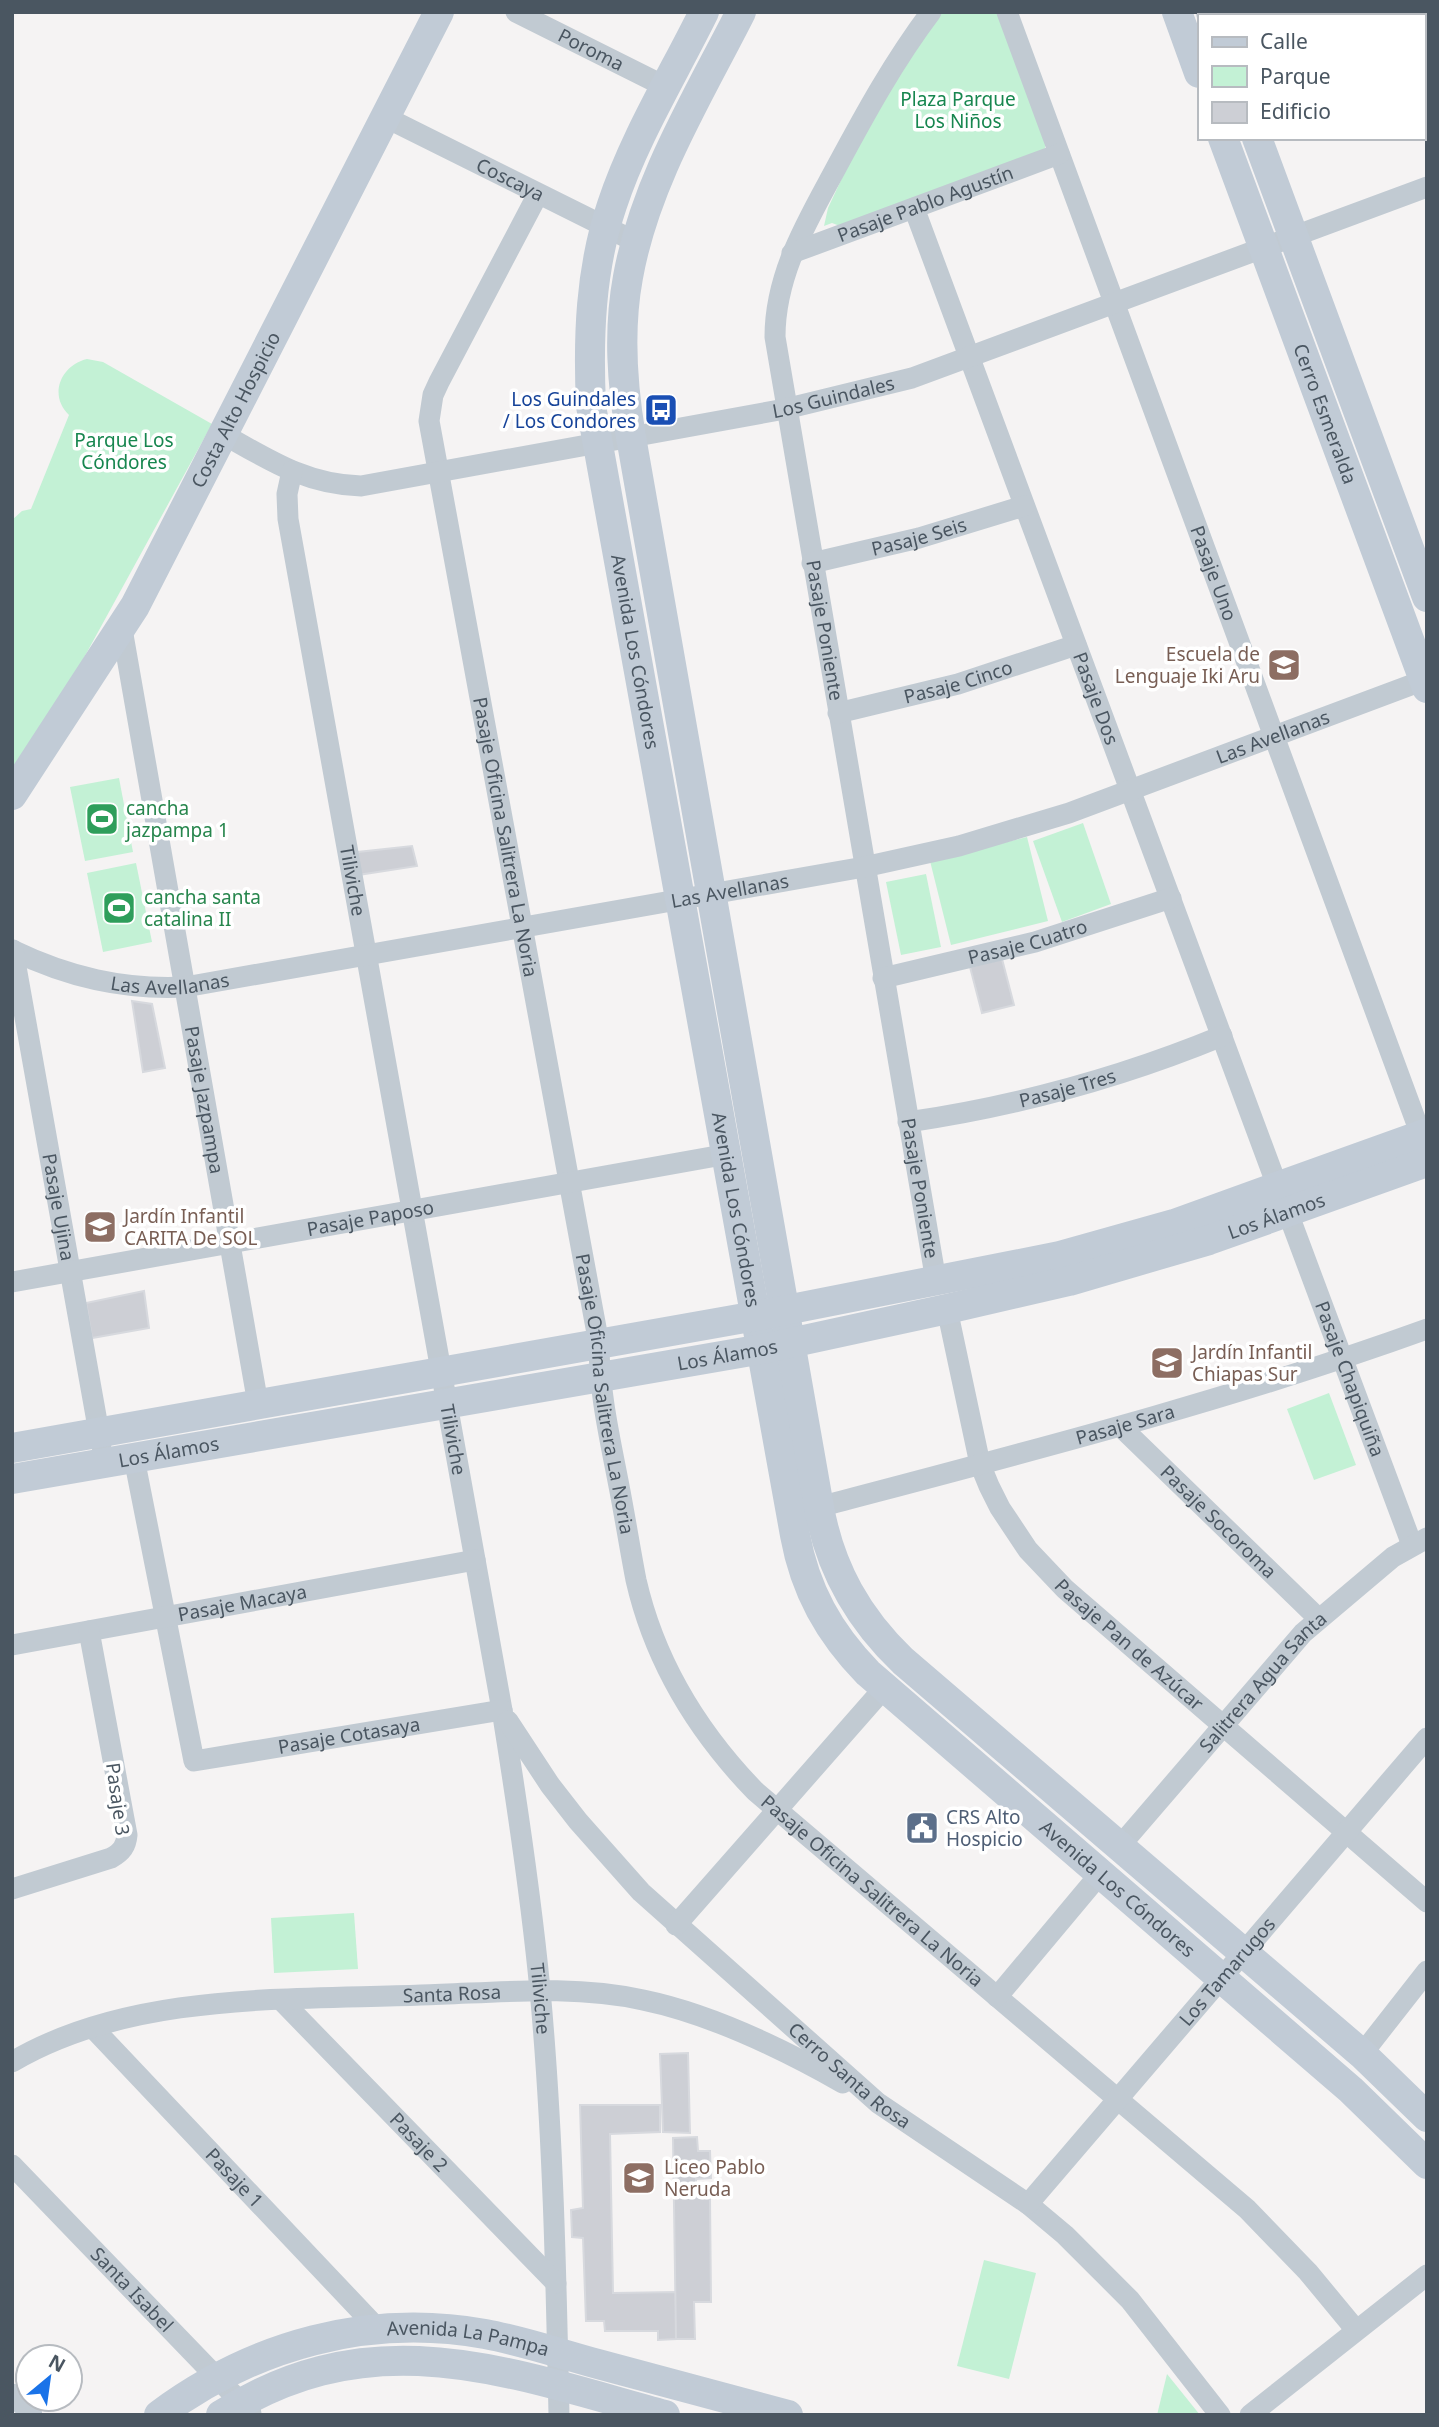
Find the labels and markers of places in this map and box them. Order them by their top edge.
place label: Los Guindales / Los Condores [503,386,636,434]
bus stop icon: Los Guindales / Los Condores [642,391,680,429]
place label: Escuela de Lenguaje Iki Aru [1115,641,1260,689]
school or university icon: Escuela de Lenguaje Iki Aru [1265,646,1303,684]
place label: cancha jazpampa 1 [124,795,229,843]
sports icon: cancha jazpampa 1 [83,800,121,838]
place label: cancha santa catalina II [144,884,261,932]
sports icon: cancha santa catalina II [100,889,138,927]
place label: Jardín Infantil CARITA De SOL [122,1203,258,1251]
school or university icon: Jardín Infantil CARITA De SOL [81,1208,119,1246]
place label: Jardín Infantil Chiapas Sur [1190,1339,1312,1387]
school or university icon: Jardín Infantil Chiapas Sur [1148,1344,1186,1382]
place label: CRS Alto Hospicio [946,1804,1023,1852]
public building icon: CRS Alto Hospicio [903,1809,941,1847]
place label: Liceo Pablo Neruda [664,2154,765,2202]
school or university icon: Liceo Pablo Neruda [620,2159,658,2197]

